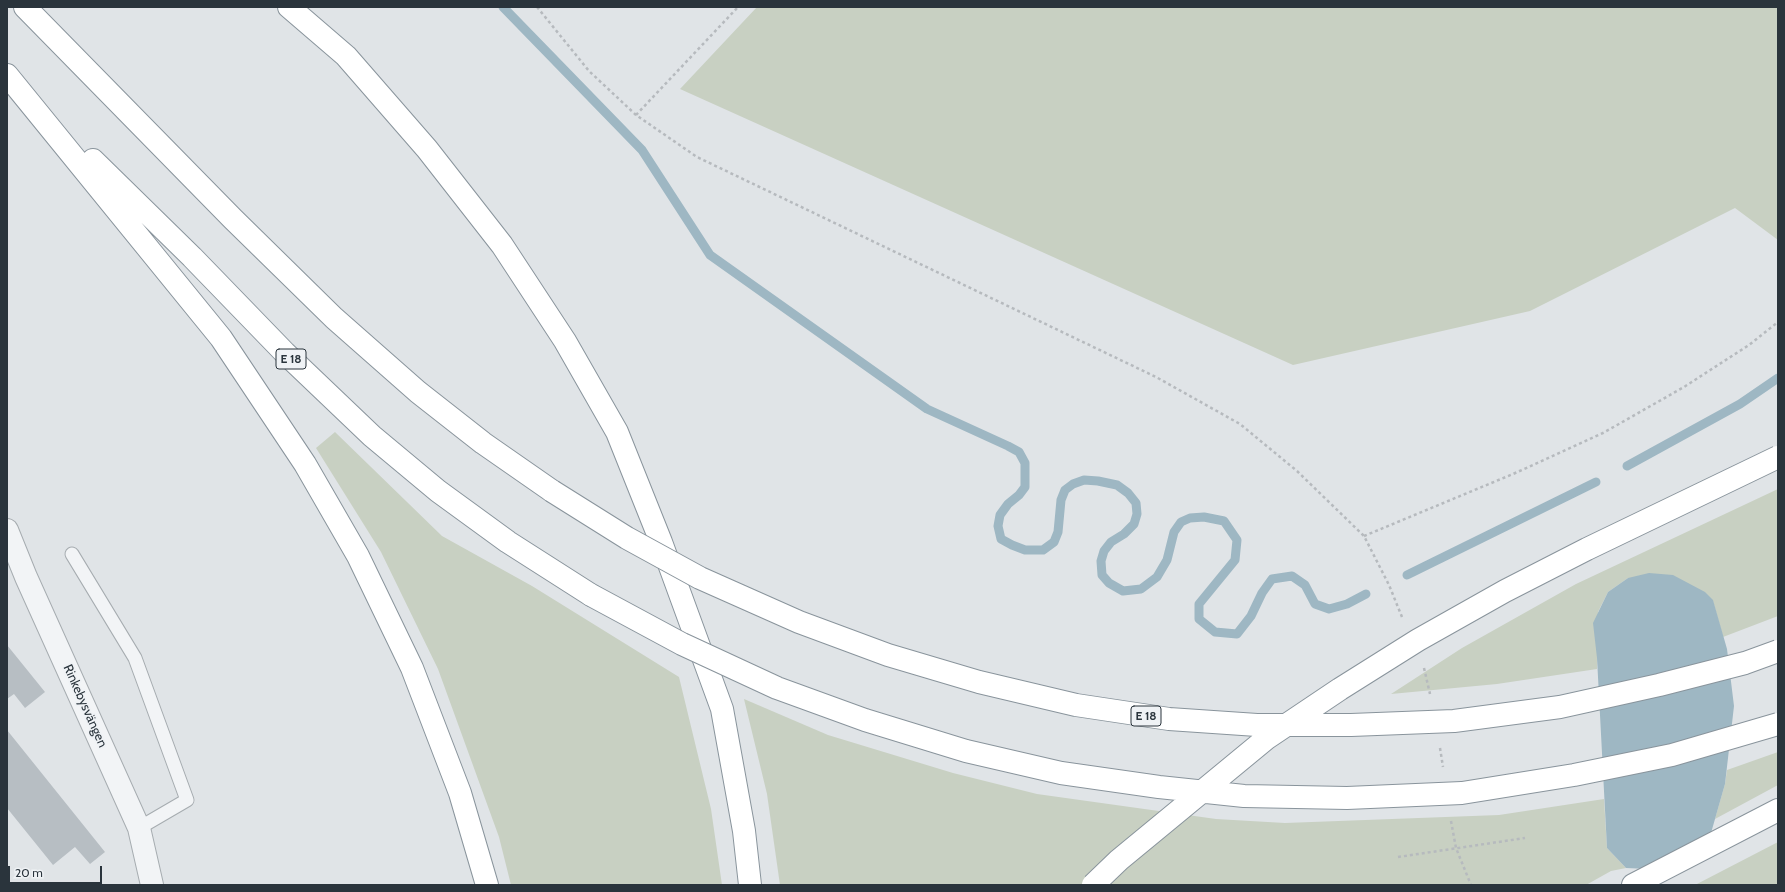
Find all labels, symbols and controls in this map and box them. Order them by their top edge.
road number: E 18 [276,349,306,369]
street label: Rinkebysvängen [60,662,110,750]
road number: E 18 [1131,706,1161,726]
scale bar [10,858,104,884]
text: 20 m [15,865,43,880]

